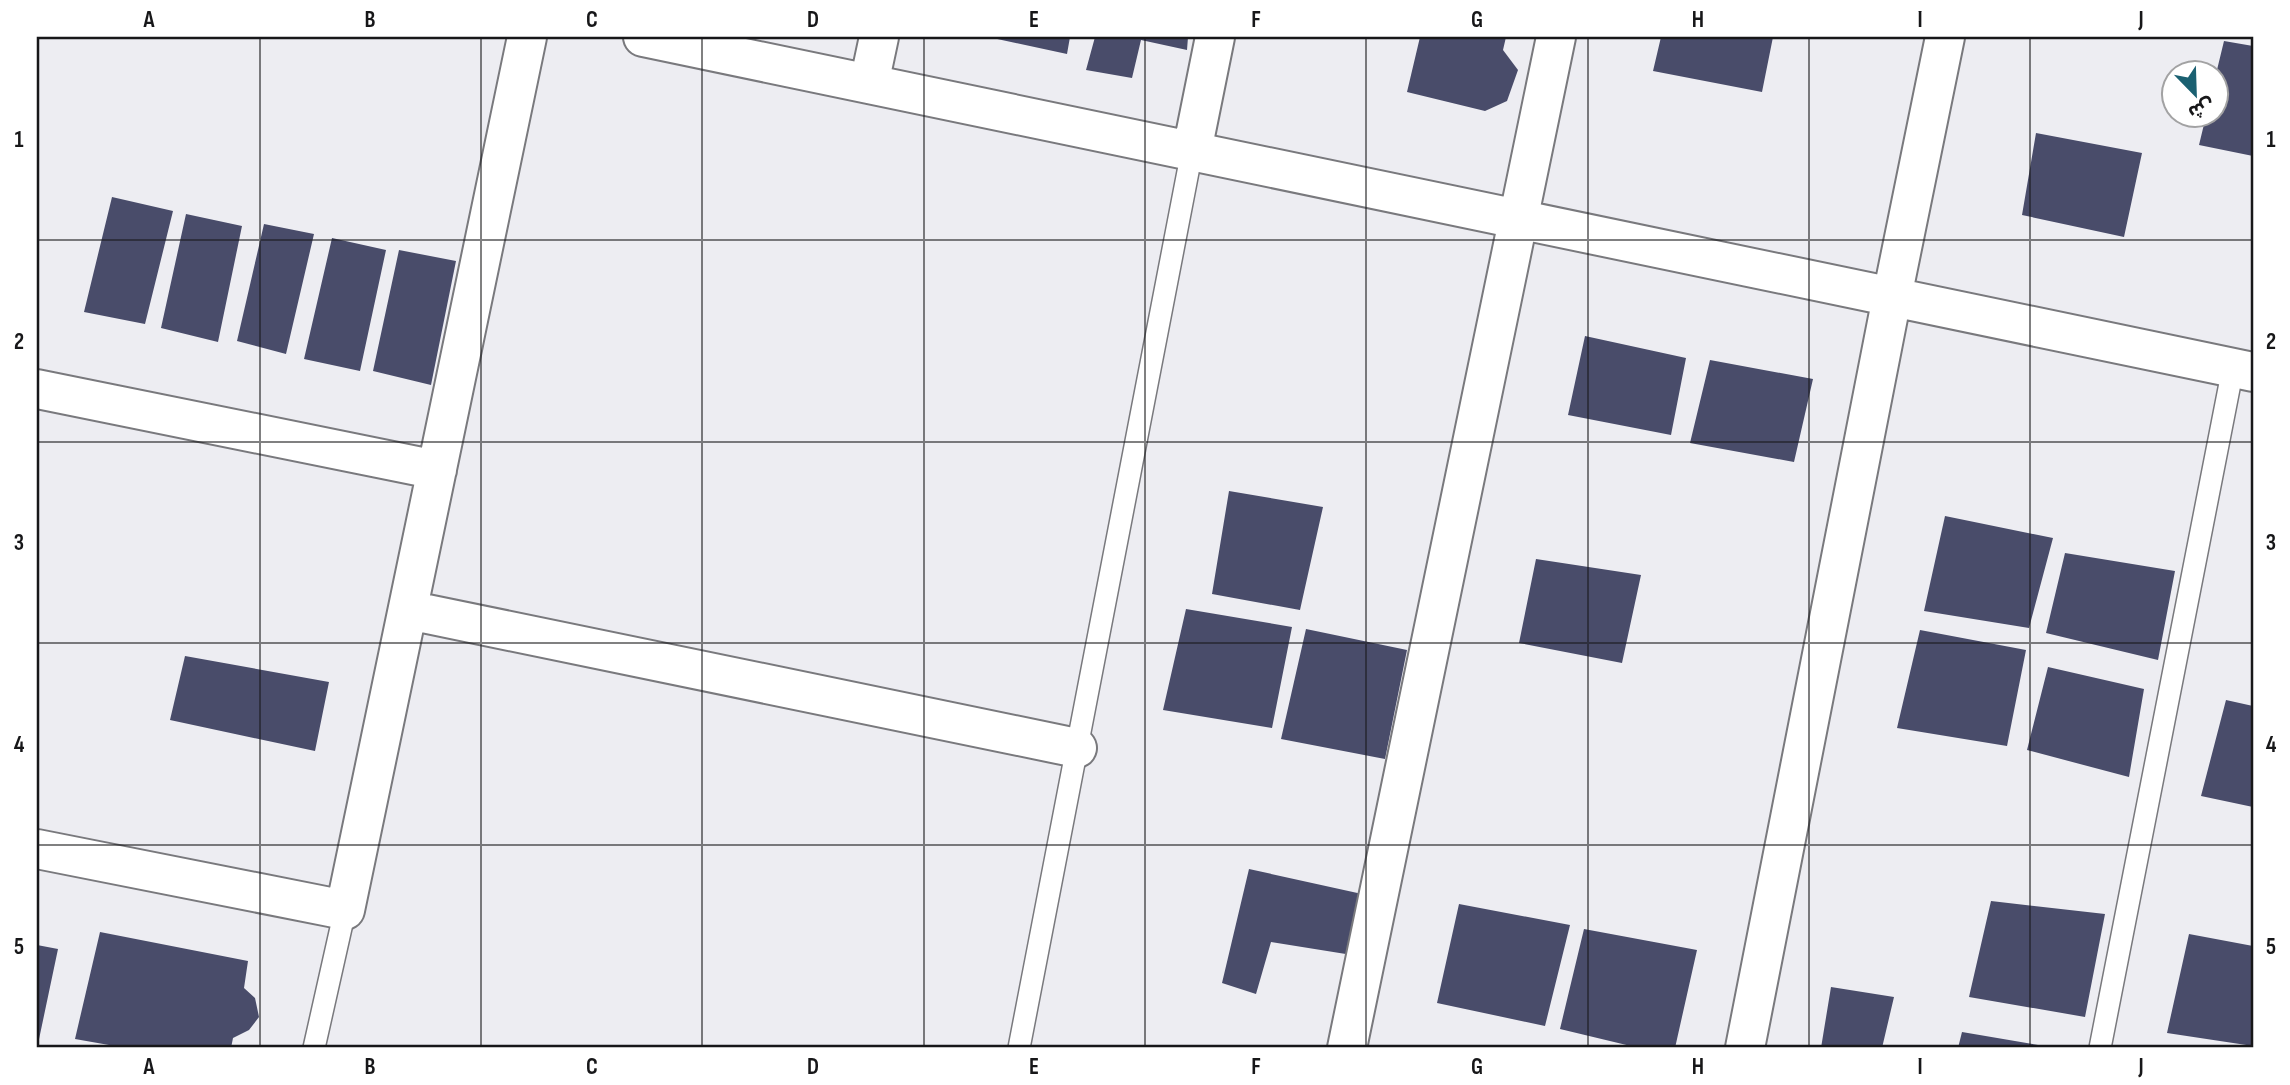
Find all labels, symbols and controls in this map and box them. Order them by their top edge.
text: A [143,6,156,34]
text: B [365,6,376,34]
text: C [586,6,598,34]
text: D [807,6,819,34]
text: E [1029,6,1039,34]
text: F [1251,6,1261,34]
text: G [1471,6,1483,34]
text: H [1692,6,1704,34]
text: I [1917,6,1923,34]
text: J [2137,6,2144,34]
north arrow [2160,60,2230,130]
text: ش [2185,93,2218,124]
text: 1 [14,126,24,154]
text: 1 [2266,126,2276,154]
text: 2 [14,328,24,356]
text: 2 [2266,328,2276,356]
text: 3 [14,529,24,557]
text: 3 [2266,529,2276,557]
text: 4 [14,731,25,759]
text: 4 [2266,731,2277,759]
text: 5 [14,933,24,961]
text: 5 [2266,933,2276,961]
text: A [143,1053,156,1081]
text: B [365,1053,376,1081]
text: C [586,1053,598,1081]
text: D [807,1053,819,1081]
text: E [1029,1053,1039,1081]
text: F [1251,1053,1261,1081]
text: G [1471,1053,1483,1081]
text: H [1692,1053,1704,1081]
text: I [1917,1053,1923,1081]
text: J [2137,1053,2144,1081]

